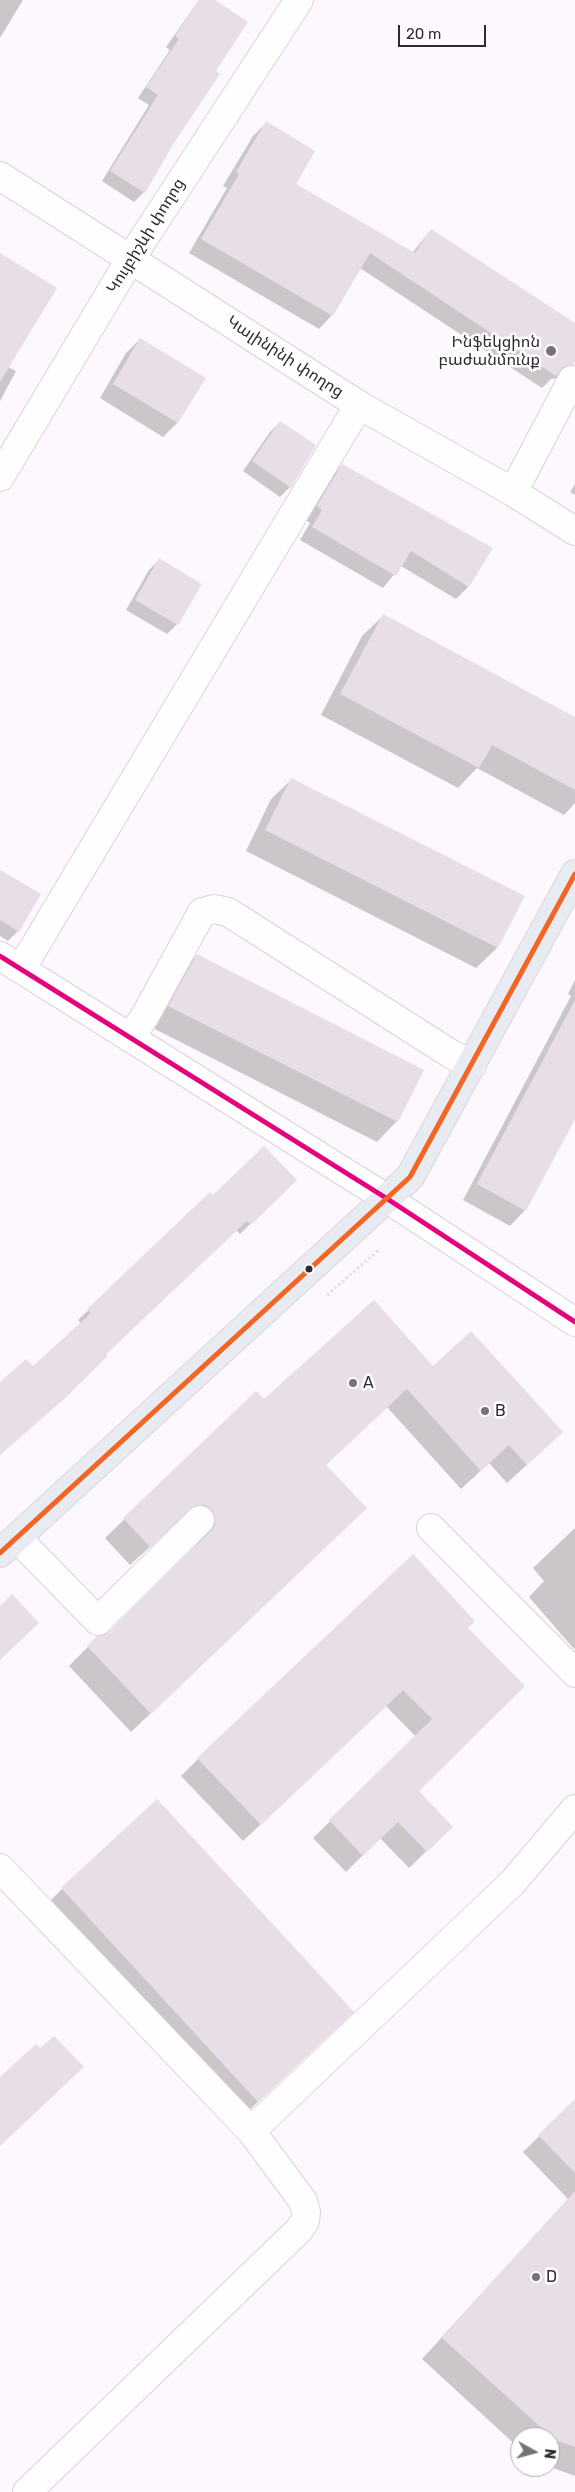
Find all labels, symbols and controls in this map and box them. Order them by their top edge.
scale bar [400,15,488,47]
text: 20 m [406,25,441,43]
street label: Կույբիշևի փողոց [103,175,189,297]
street label: Կալինինի փողոց [223,312,347,402]
place label: Ինֆեկցիոն բաժանմունք [438,332,540,370]
marker: Ինֆեկցիոն բաժանմունք [544,344,558,358]
unlabelled marker [304,1264,314,1274]
place label: A [363,1373,374,1393]
marker: A [347,1377,359,1389]
place label: B [495,1401,506,1421]
marker: B [479,1405,491,1417]
place label: D [546,2267,557,2287]
marker: D [530,2271,542,2283]
north arrow [510,2427,560,2477]
text: N [540,2448,558,2460]

